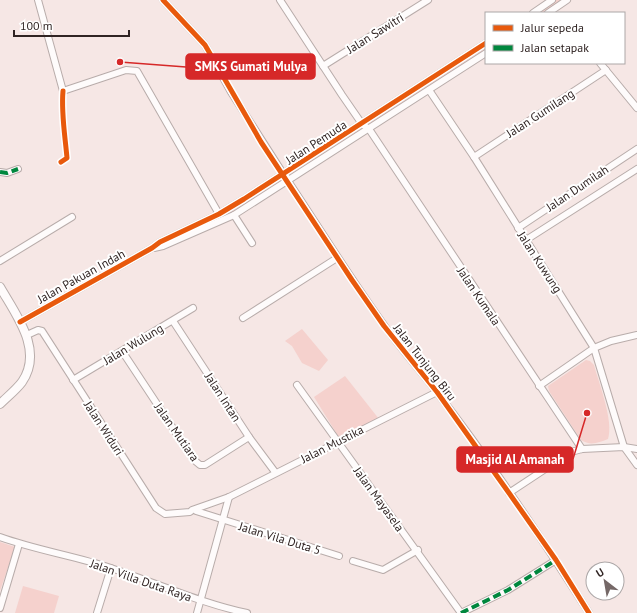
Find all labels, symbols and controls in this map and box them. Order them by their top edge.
street label: Jalan Sawitri [343,10,406,57]
scale bar [14,12,129,38]
legend [485,12,625,64]
text: 100 m [20,18,53,33]
text: Jalur sepeda [520,20,584,35]
text: Jalan setapak [520,40,589,55]
callout: SMKS Gumati Mulya [186,54,315,79]
text: SMKS Gumati Mulya [195,58,307,75]
street label: Jalan Gumilang [502,85,577,141]
street label: Jalan Pemuda [282,117,349,168]
street label: Jalan Dumilah [542,162,611,215]
street label: Jalan Kuwung [514,228,565,296]
street label: Jalan Pakuan Indah [34,246,127,307]
street label: Jalan Kumala [453,263,504,328]
street label: Jalan Wulung [99,320,166,368]
street label: Jalan Tunjung Biru [390,320,460,403]
street label: Jalan Intan [201,369,244,424]
street label: Jalan Widuri [80,397,127,458]
street label: Jalan Mutiara [151,399,203,464]
street label: Jalan Mustika [297,422,366,467]
callout: Masjid Al Amanah [457,447,573,472]
text: Masjid Al Amanah [466,451,564,468]
street label: Jalan Mayasela [350,463,408,534]
street label: Jalan Vila Duta 5 [236,518,323,558]
street label: Jalan Villa Duta Raya [87,555,194,604]
north arrow [585,561,625,601]
text: U [593,565,606,580]

